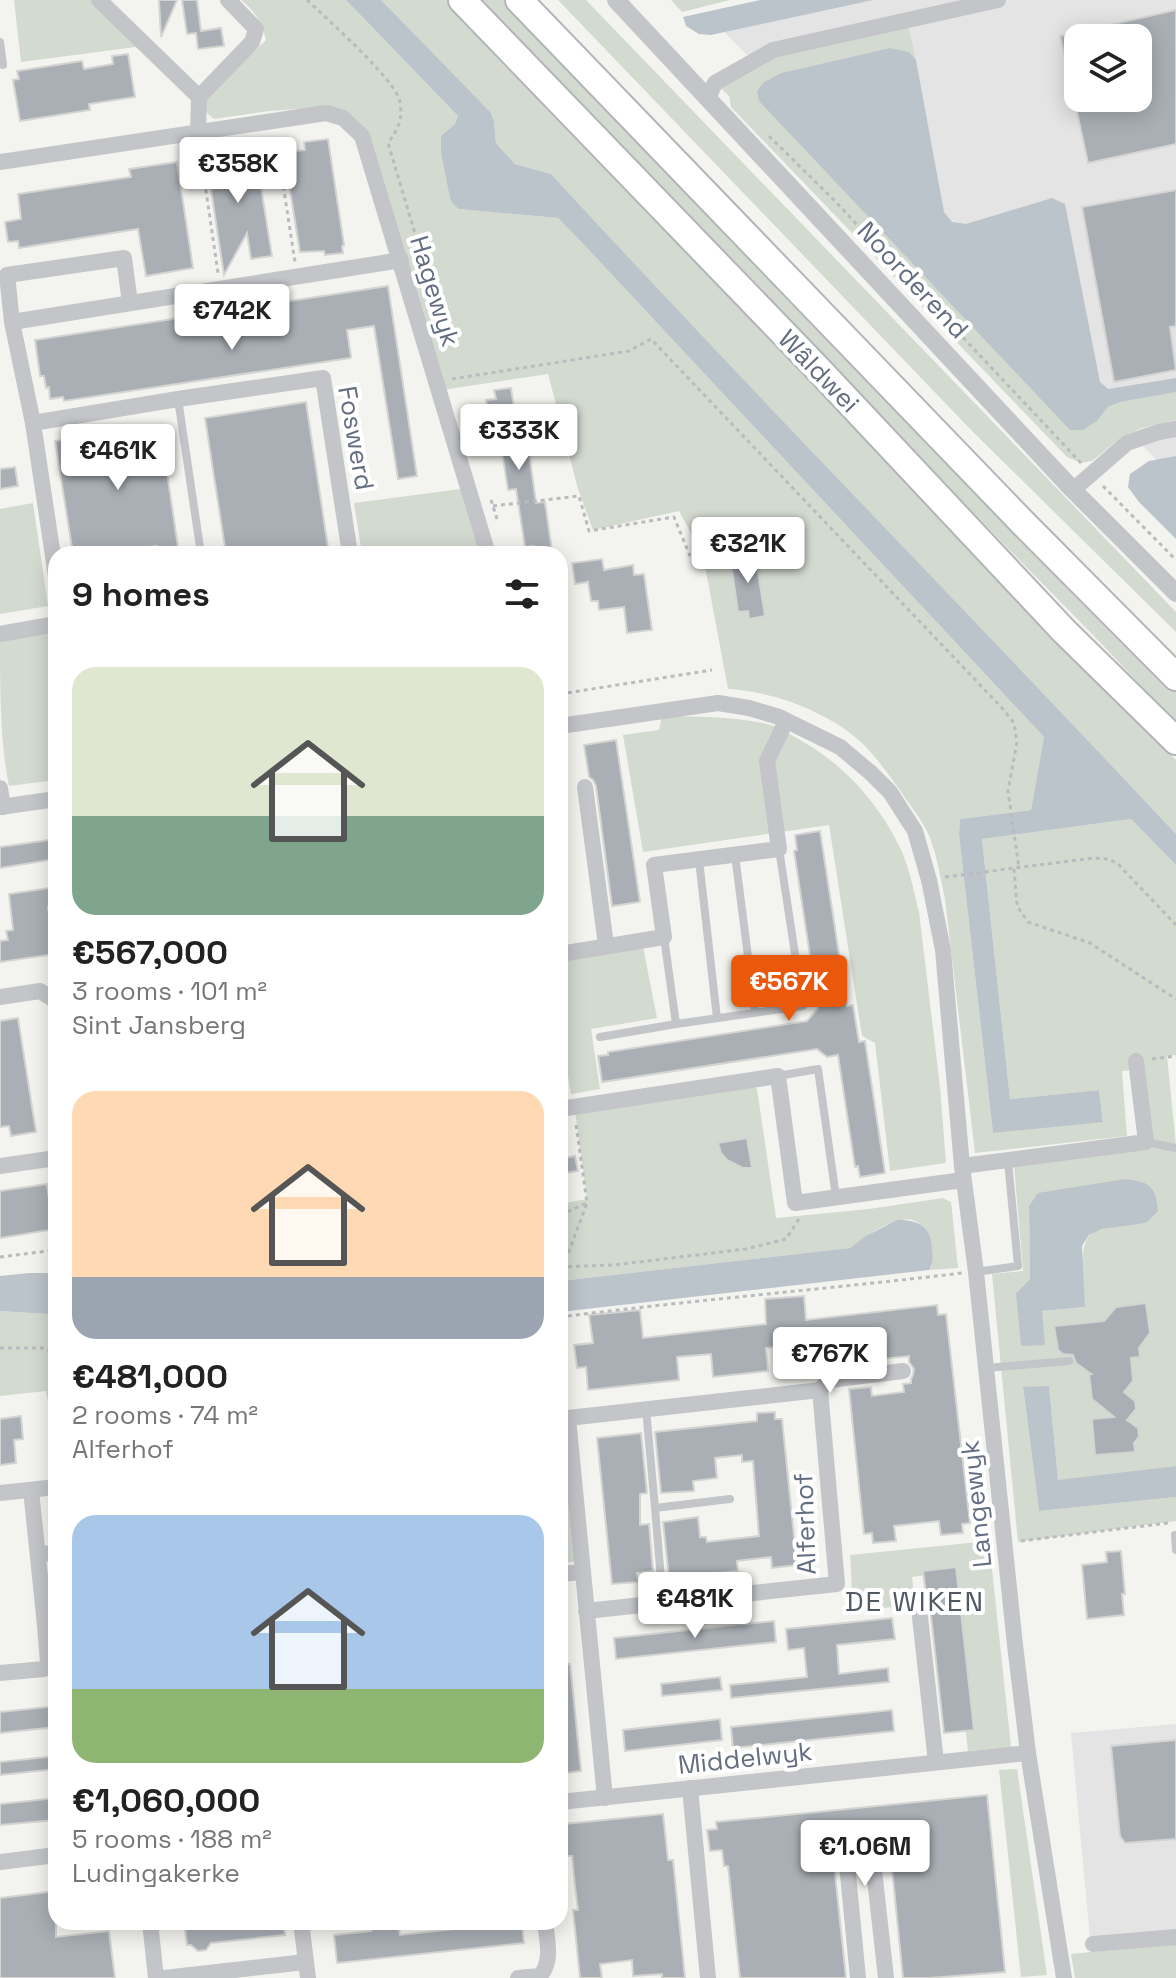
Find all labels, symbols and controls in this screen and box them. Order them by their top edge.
map controls [1064,24,1152,112]
button: layers [1064,24,1152,112]
pin: €358K [182,137,294,205]
text: €358K [198,146,278,180]
street label: Noorderend [850,214,976,346]
street label: Hagewyk [402,231,468,351]
pin: €742K [176,284,288,352]
text: €742K [192,293,272,327]
street label: Wâldwei [771,322,867,420]
street label: Foswerd [330,383,382,493]
pin: €333K [463,404,575,472]
text: €333K [478,413,560,447]
pin: €461K [62,424,174,492]
text: €461K [79,433,157,467]
pin: €321K [692,517,804,585]
text: €321K [710,526,786,560]
icon: filters [500,572,544,616]
text: 9 homes [72,573,210,616]
icon: home [236,719,380,863]
text: €567,000 [72,931,228,974]
pin: €567K [733,955,845,1023]
text: €567K [749,964,829,998]
text: 3 rooms · 101 m² [72,974,267,1008]
text: Sint Jansberg [72,1008,246,1042]
icon: home [236,1143,380,1287]
pin: €767K [774,1327,886,1395]
text: €767K [791,1336,869,1370]
text: €481,000 [72,1355,228,1398]
text: 2 rooms · 74 m² [72,1398,258,1432]
text: Alferhof [72,1432,174,1466]
street label: Langewyk [952,1439,1000,1569]
street label: Alferhof [786,1473,824,1575]
icon: home [236,1567,380,1711]
pin: €481K [639,1572,751,1640]
text: €481K [656,1581,734,1615]
district label: DE WIKEN [845,1583,985,1619]
street label: Middelwyk [676,1734,814,1782]
text: €1,060,000 [72,1779,260,1822]
pin: €1.06M [800,1820,930,1888]
text: 5 rooms · 188 m² [72,1822,272,1856]
text: €1.06M [819,1829,911,1863]
text: Ludingakerke [72,1856,240,1890]

